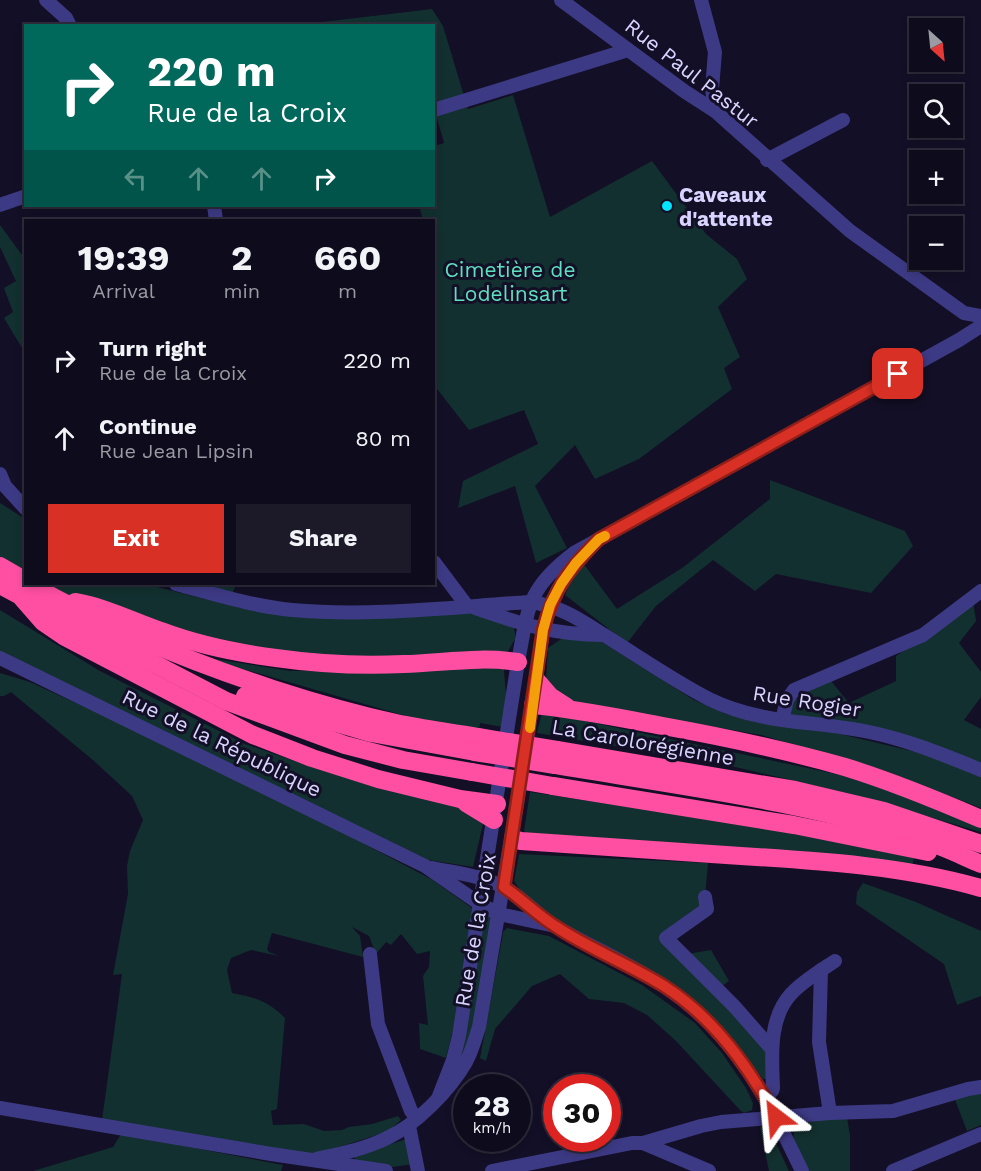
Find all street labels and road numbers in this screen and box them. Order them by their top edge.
street label: Rue Paul Pastur [620,13,764,133]
street label: Rue Rogier [751,680,864,722]
street label: Rue de la République [118,684,326,802]
street label: La Carolorégienne [550,714,736,770]
street label: Rue de la Croix [449,851,501,1009]

